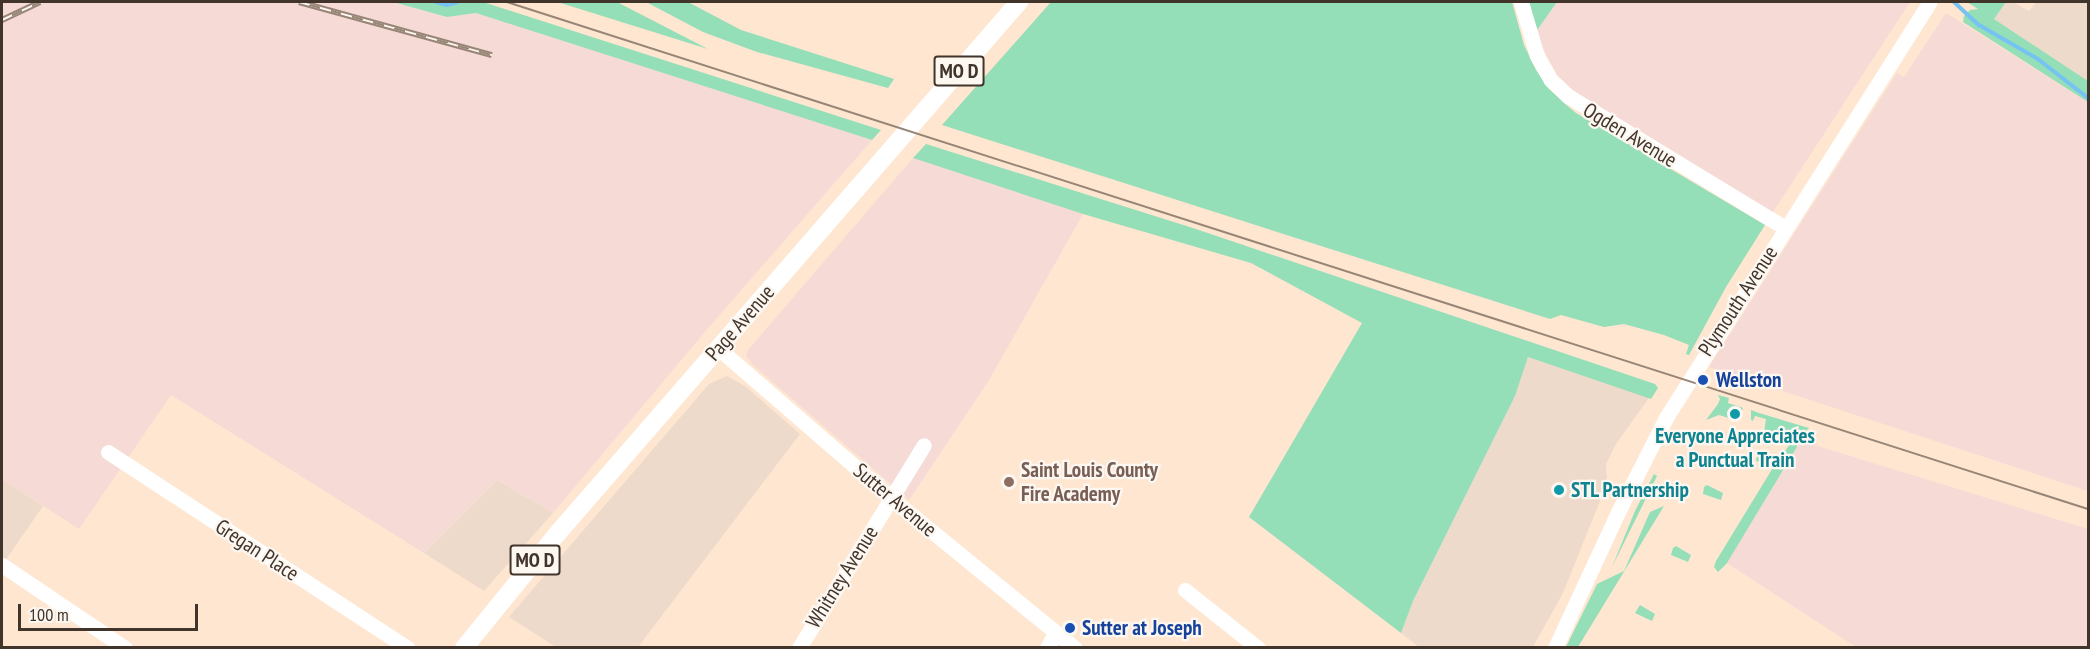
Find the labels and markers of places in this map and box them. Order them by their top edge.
place label: Wellston [1716,367,1782,393]
marker: Wellston [1694,371,1712,389]
marker: Everyone Appreciates a Punctual Train [1728,407,1742,421]
place label: Everyone Appreciates a Punctual Train [1655,423,1815,473]
place label: Saint Louis County Fire Academy [1021,457,1158,507]
marker: Saint Louis County Fire Academy [1002,475,1016,489]
place label: STL Partnership [1571,477,1690,503]
marker: STL Partnership [1552,483,1566,497]
place label: Sutter at Joseph [1082,615,1202,641]
marker: Sutter at Joseph [1063,621,1077,635]

